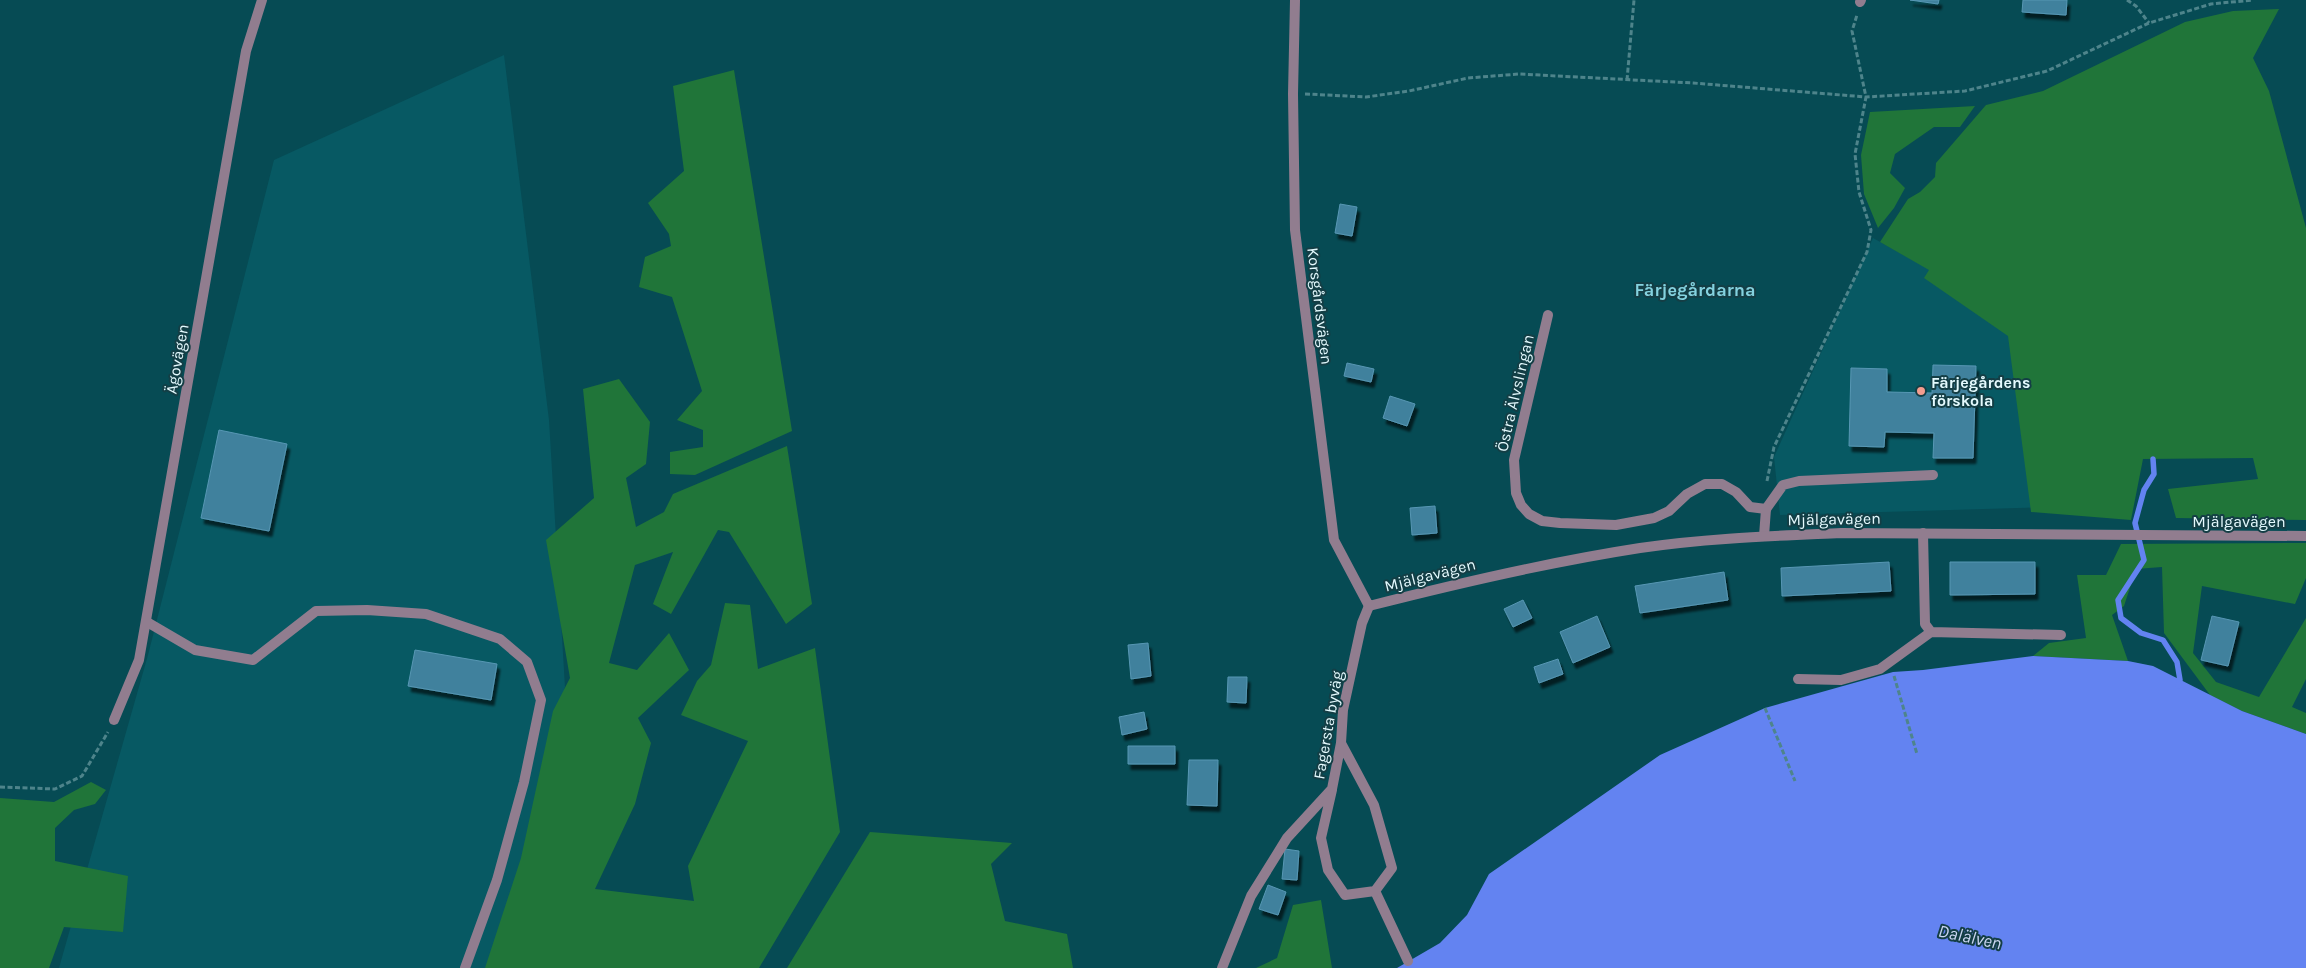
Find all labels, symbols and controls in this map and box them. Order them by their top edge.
street label: Korsgårdsvägen [1303,246,1337,366]
district label: Färjegårdarna [1634,279,1756,301]
street label: Ägovägen [162,323,192,395]
street label: Östra Älvslingan [1492,333,1538,453]
place label: Färjegårdens förskola [1931,373,2031,410]
marker: Färjegårdens förskola [1915,385,1927,397]
street label: Mjälgavägen [1787,509,1881,529]
street label: Mjälgavägen [2192,512,2286,531]
street label: Mjälgavägen [1382,554,1478,596]
street label: Fagersta byväg [1309,669,1347,781]
water label: Dalälven [1936,920,2004,954]

